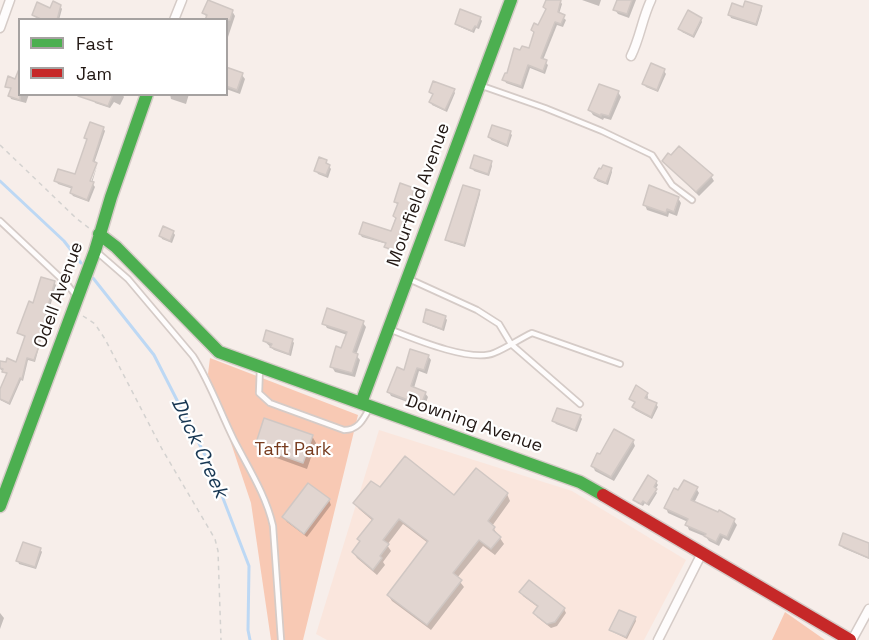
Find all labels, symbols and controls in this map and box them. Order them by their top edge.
legend [18,18,228,96]
text: Fast [76,32,113,55]
text: Jam [76,62,112,85]
street label: Mourfield Avenue [383,120,455,270]
street label: Odell Avenue [30,239,88,351]
street label: Downing Avenue [403,390,545,458]
water label: Duck Creek [165,394,233,502]
park label: Taft Park [255,439,331,461]

